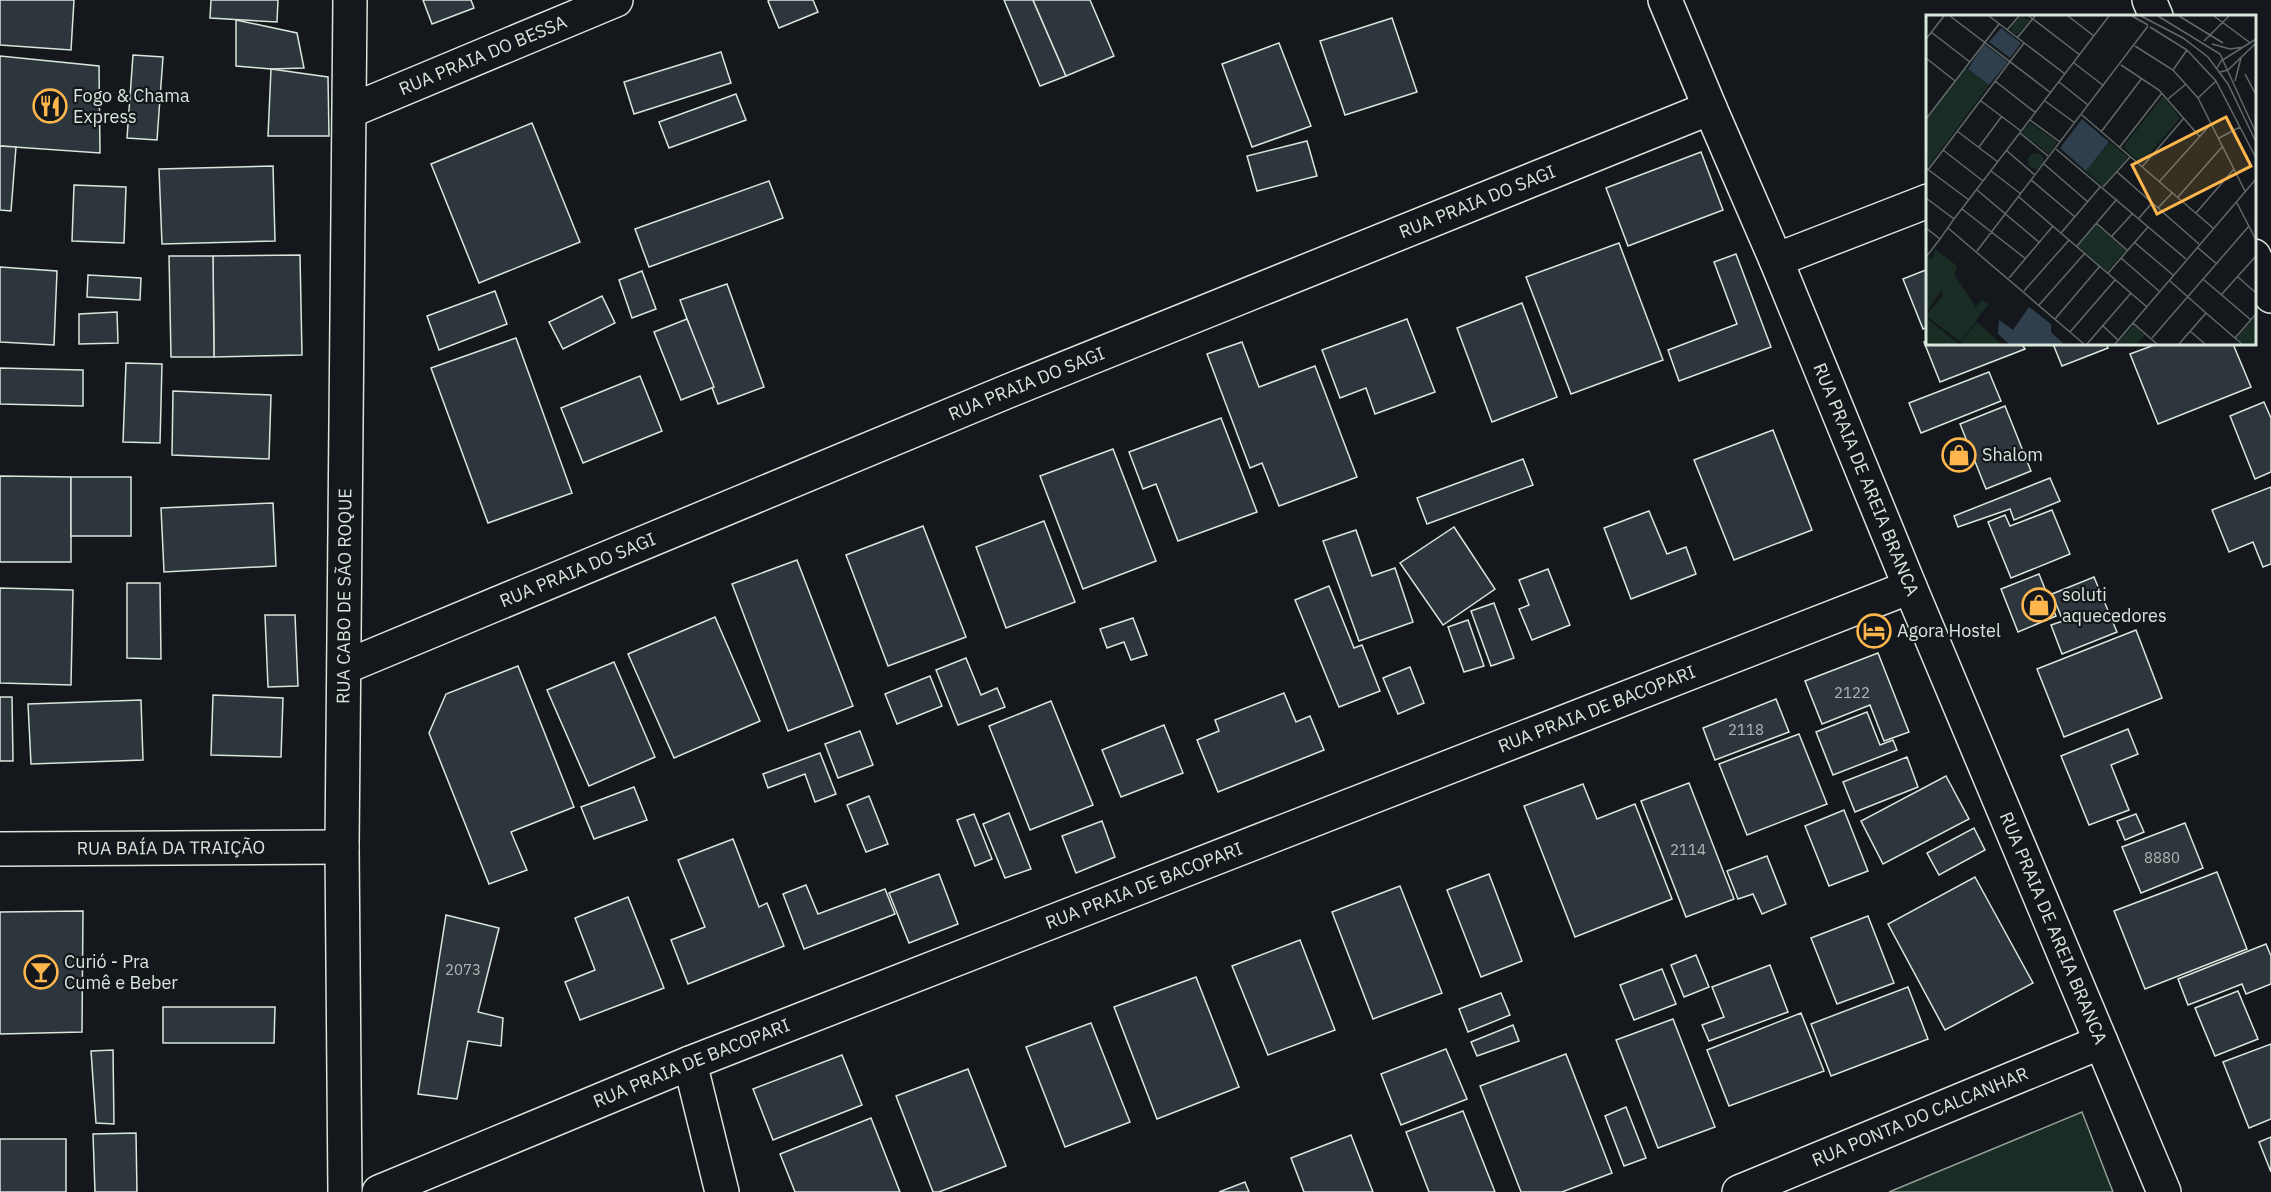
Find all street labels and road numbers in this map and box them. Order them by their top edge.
street label: RUA PRAIA DO BESSA [395,10,570,100]
street label: RUA PRAIA DO SAGI [1395,160,1559,243]
street label: RUA PRAIA DO SAGI [945,341,1108,426]
street label: RUA PRAIA DE AREIA BRANCA [1808,359,1925,600]
street label: RUA CABO DE SÃO ROQUE [331,488,356,704]
street label: RUA PRAIA DO SAGI [496,527,659,612]
street label: RUA PRAIA DE BACOPARI [1495,660,1698,758]
street label: RUA PRAIA DE AREIA BRANCA [1995,808,2113,1048]
street label: RUA BAÍA DA TRAIÇÃO [77,835,265,860]
street label: RUA PRAIA DE BACOPARI [1042,837,1246,934]
street label: RUA PRAIA DE BACOPARI [590,1013,793,1113]
street label: RUA PONTA DO CALCANHAR [1808,1061,2031,1172]

